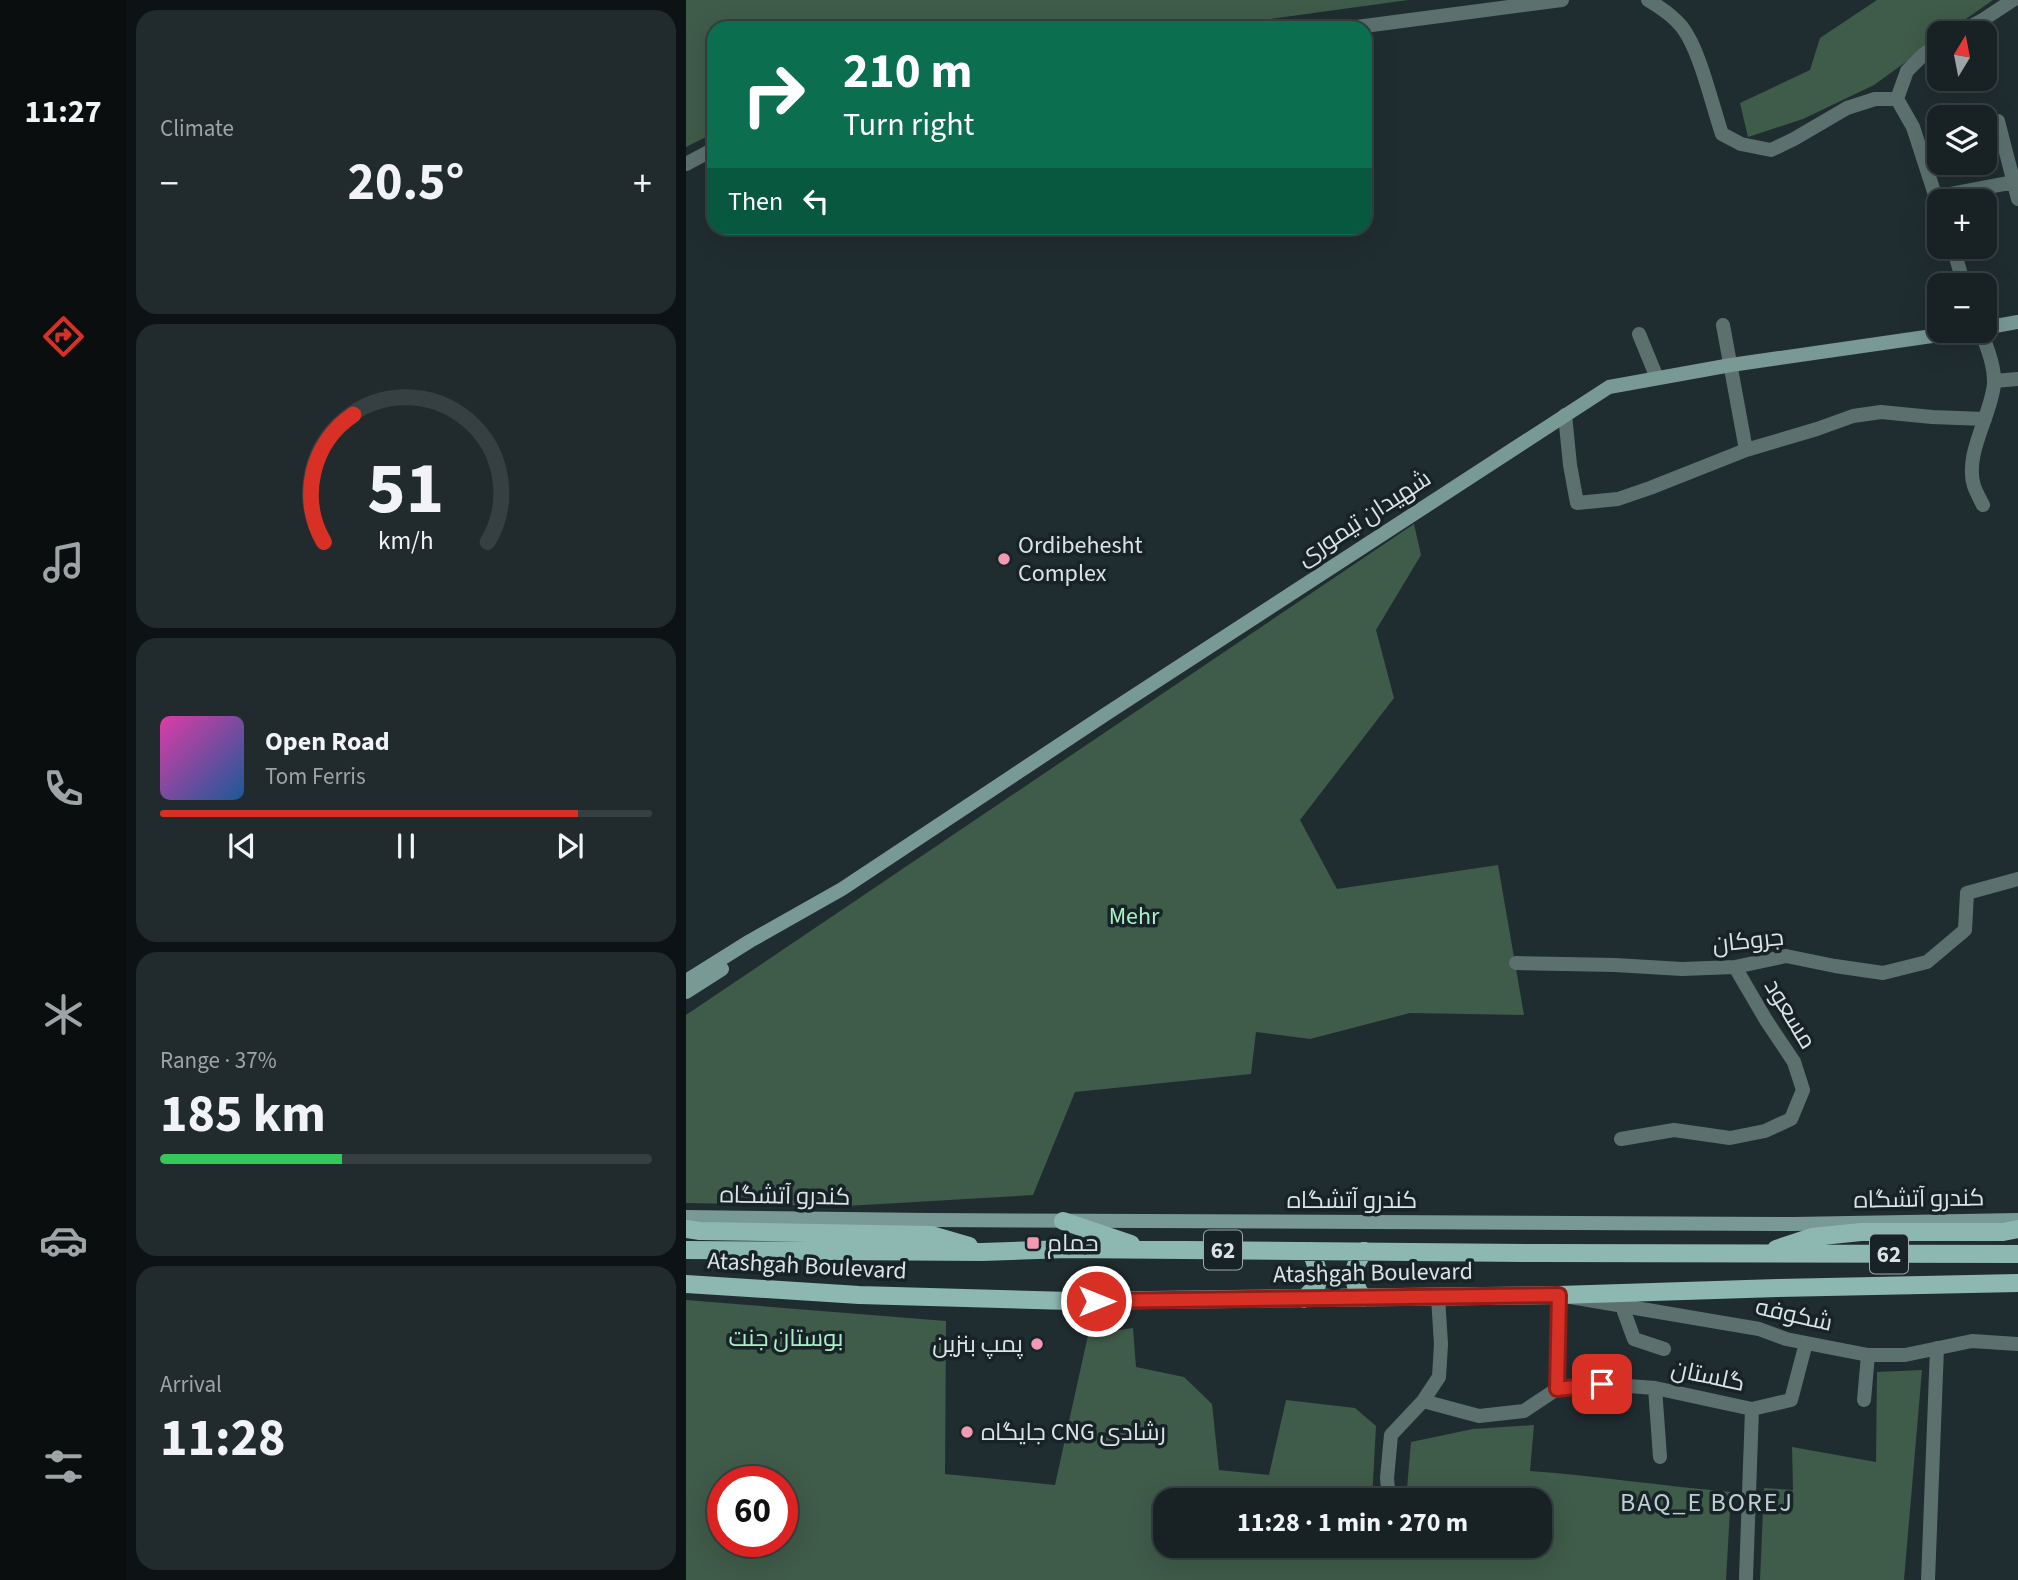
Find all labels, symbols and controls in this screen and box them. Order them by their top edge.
north arrow [1927,21,1997,91]
map controls [1927,21,1997,343]
text: 210 m [843,37,972,107]
icon: right [728,49,819,140]
text: 11:27 [24,89,102,135]
text: Turn right [843,102,974,148]
button: layers [1927,105,1997,175]
text: Climate [160,112,234,145]
text: 20.5° [348,146,464,220]
text: − [160,157,179,211]
text: + [633,157,652,211]
icon: left [797,182,835,220]
text: Then [728,183,783,220]
button: + [1927,189,1997,259]
button: − [1927,273,1997,343]
icon: directions [39,312,88,361]
text: 51 [368,437,444,541]
street label: شهیدان تیموری [1290,461,1438,575]
text: km/h [378,523,434,559]
place label: Ordibehesht Complex [1018,528,1143,591]
icon: music [39,538,88,587]
marker: Ordibehesht Complex [996,551,1012,567]
text: Open Road [265,723,390,760]
text: Tom Ferris [265,760,366,793]
icon: phone [39,764,88,813]
icon: previous [223,827,261,865]
icon: pause [387,827,425,865]
icon: next [551,827,589,865]
park label: Mehr [1109,899,1160,934]
street label: جروکان [1711,920,1785,962]
street label: مسعود [1755,972,1825,1056]
icon: climate [39,990,88,1039]
text: Range · 37% [160,1044,277,1077]
text: 185 km [160,1078,326,1152]
street label: کندرو آتشگاه [719,1177,851,1215]
street label: کندرو آتشگاه [1853,1180,1985,1218]
street label: کندرو آتشگاه [1287,1183,1417,1218]
icon: car [39,1216,88,1265]
place label: حمام [1047,1226,1099,1261]
road number: 62 [1204,1231,1242,1270]
road number: 62 [1870,1234,1908,1274]
marker: حمام [1025,1235,1041,1251]
street label: Atashgah Boulevard [706,1243,908,1289]
street label: Atashgah Boulevard [1273,1254,1473,1292]
position arrow [1059,1264,1133,1338]
street label: شکوفه [1752,1289,1836,1341]
park label: بوستان جنت [728,1321,844,1356]
place label: پمپ بنزین [932,1327,1024,1362]
marker: پمپ بنزین [1029,1336,1045,1352]
street label: گلستان [1668,1351,1748,1401]
pin [1572,1354,1632,1414]
icon: arrive [1583,1365,1621,1403]
text: Arrival [160,1368,222,1401]
text: 11:28 [160,1402,285,1476]
place label: جایگاه CNG رشادی [981,1415,1166,1450]
marker: جایگاه CNG رشادی [959,1424,975,1440]
icon: filters [39,1442,88,1491]
speed limit sign: 60 [707,1466,798,1557]
district label: BAQ_E BOREJ [1620,1484,1794,1521]
text: 11:28 · 1 min · 270 m [1237,1504,1468,1541]

